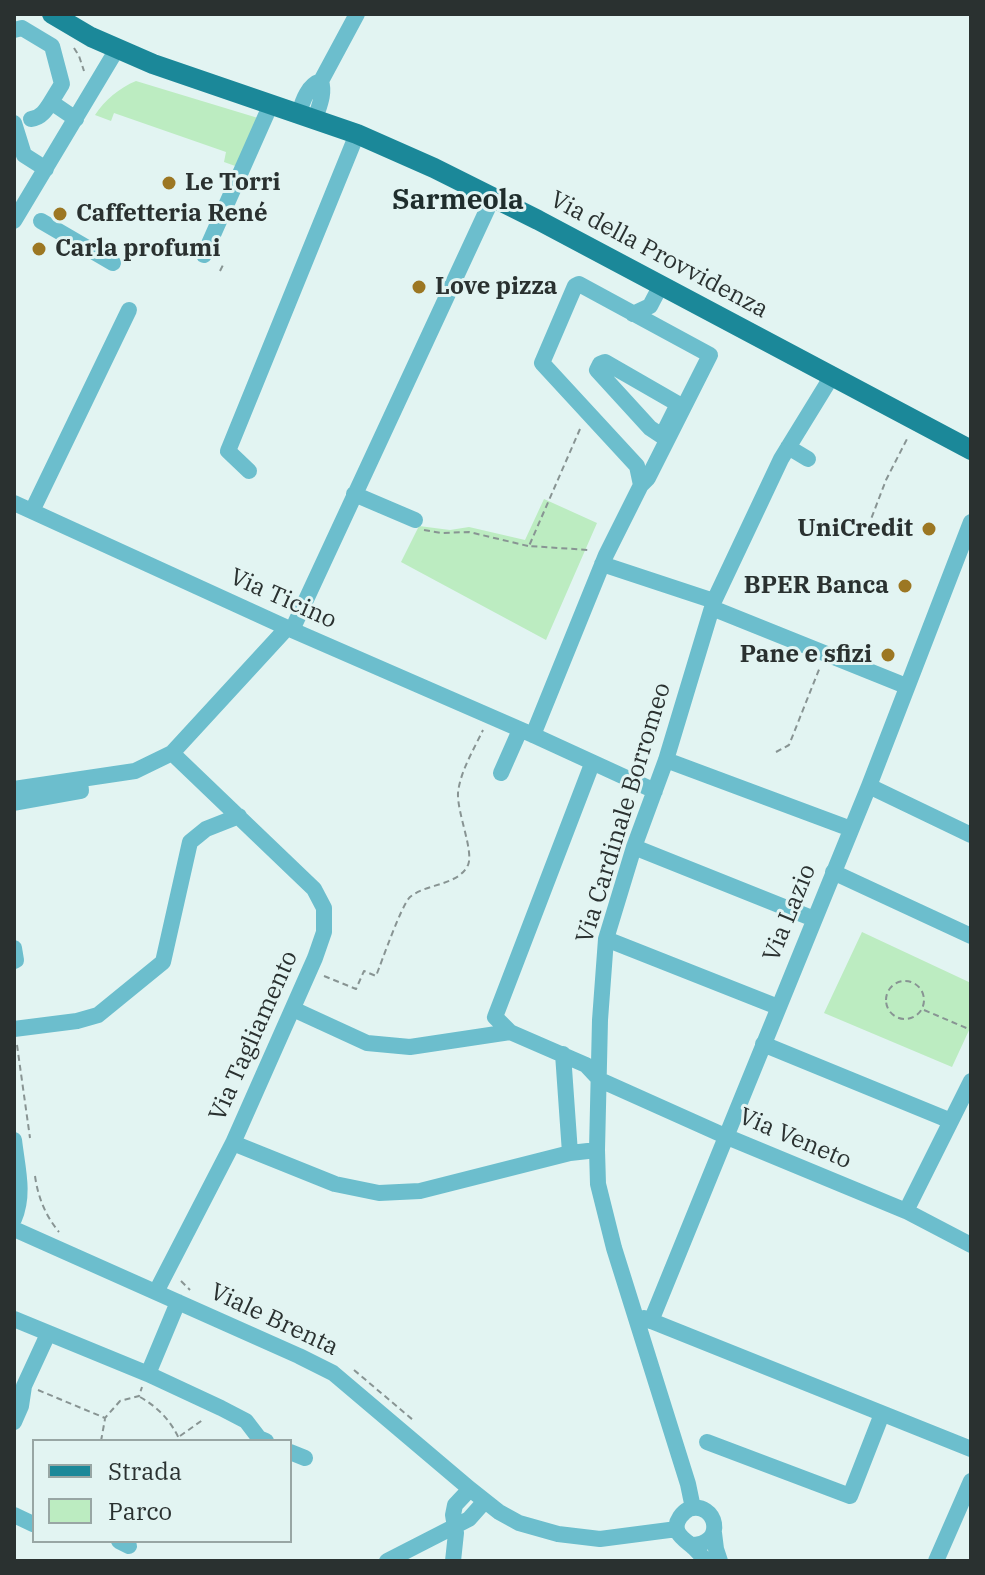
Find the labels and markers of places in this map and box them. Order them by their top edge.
place label: Le Torri [185,169,281,197]
marker: Le Torri [160,174,178,192]
place label: Caffetteria René [76,200,268,228]
marker: Caffetteria René [51,205,69,223]
place label: Carla profumi [55,235,220,263]
marker: Carla profumi [30,240,48,258]
place label: Love pizza [435,273,557,301]
marker: Love pizza [410,278,428,296]
place label: UniCredit [797,515,913,543]
marker: UniCredit [920,520,938,538]
place label: BPER Banca [744,572,889,600]
marker: BPER Banca [896,577,914,595]
place label: Pane e sfizi [740,641,872,669]
marker: Pane e sfizi [879,646,897,664]

